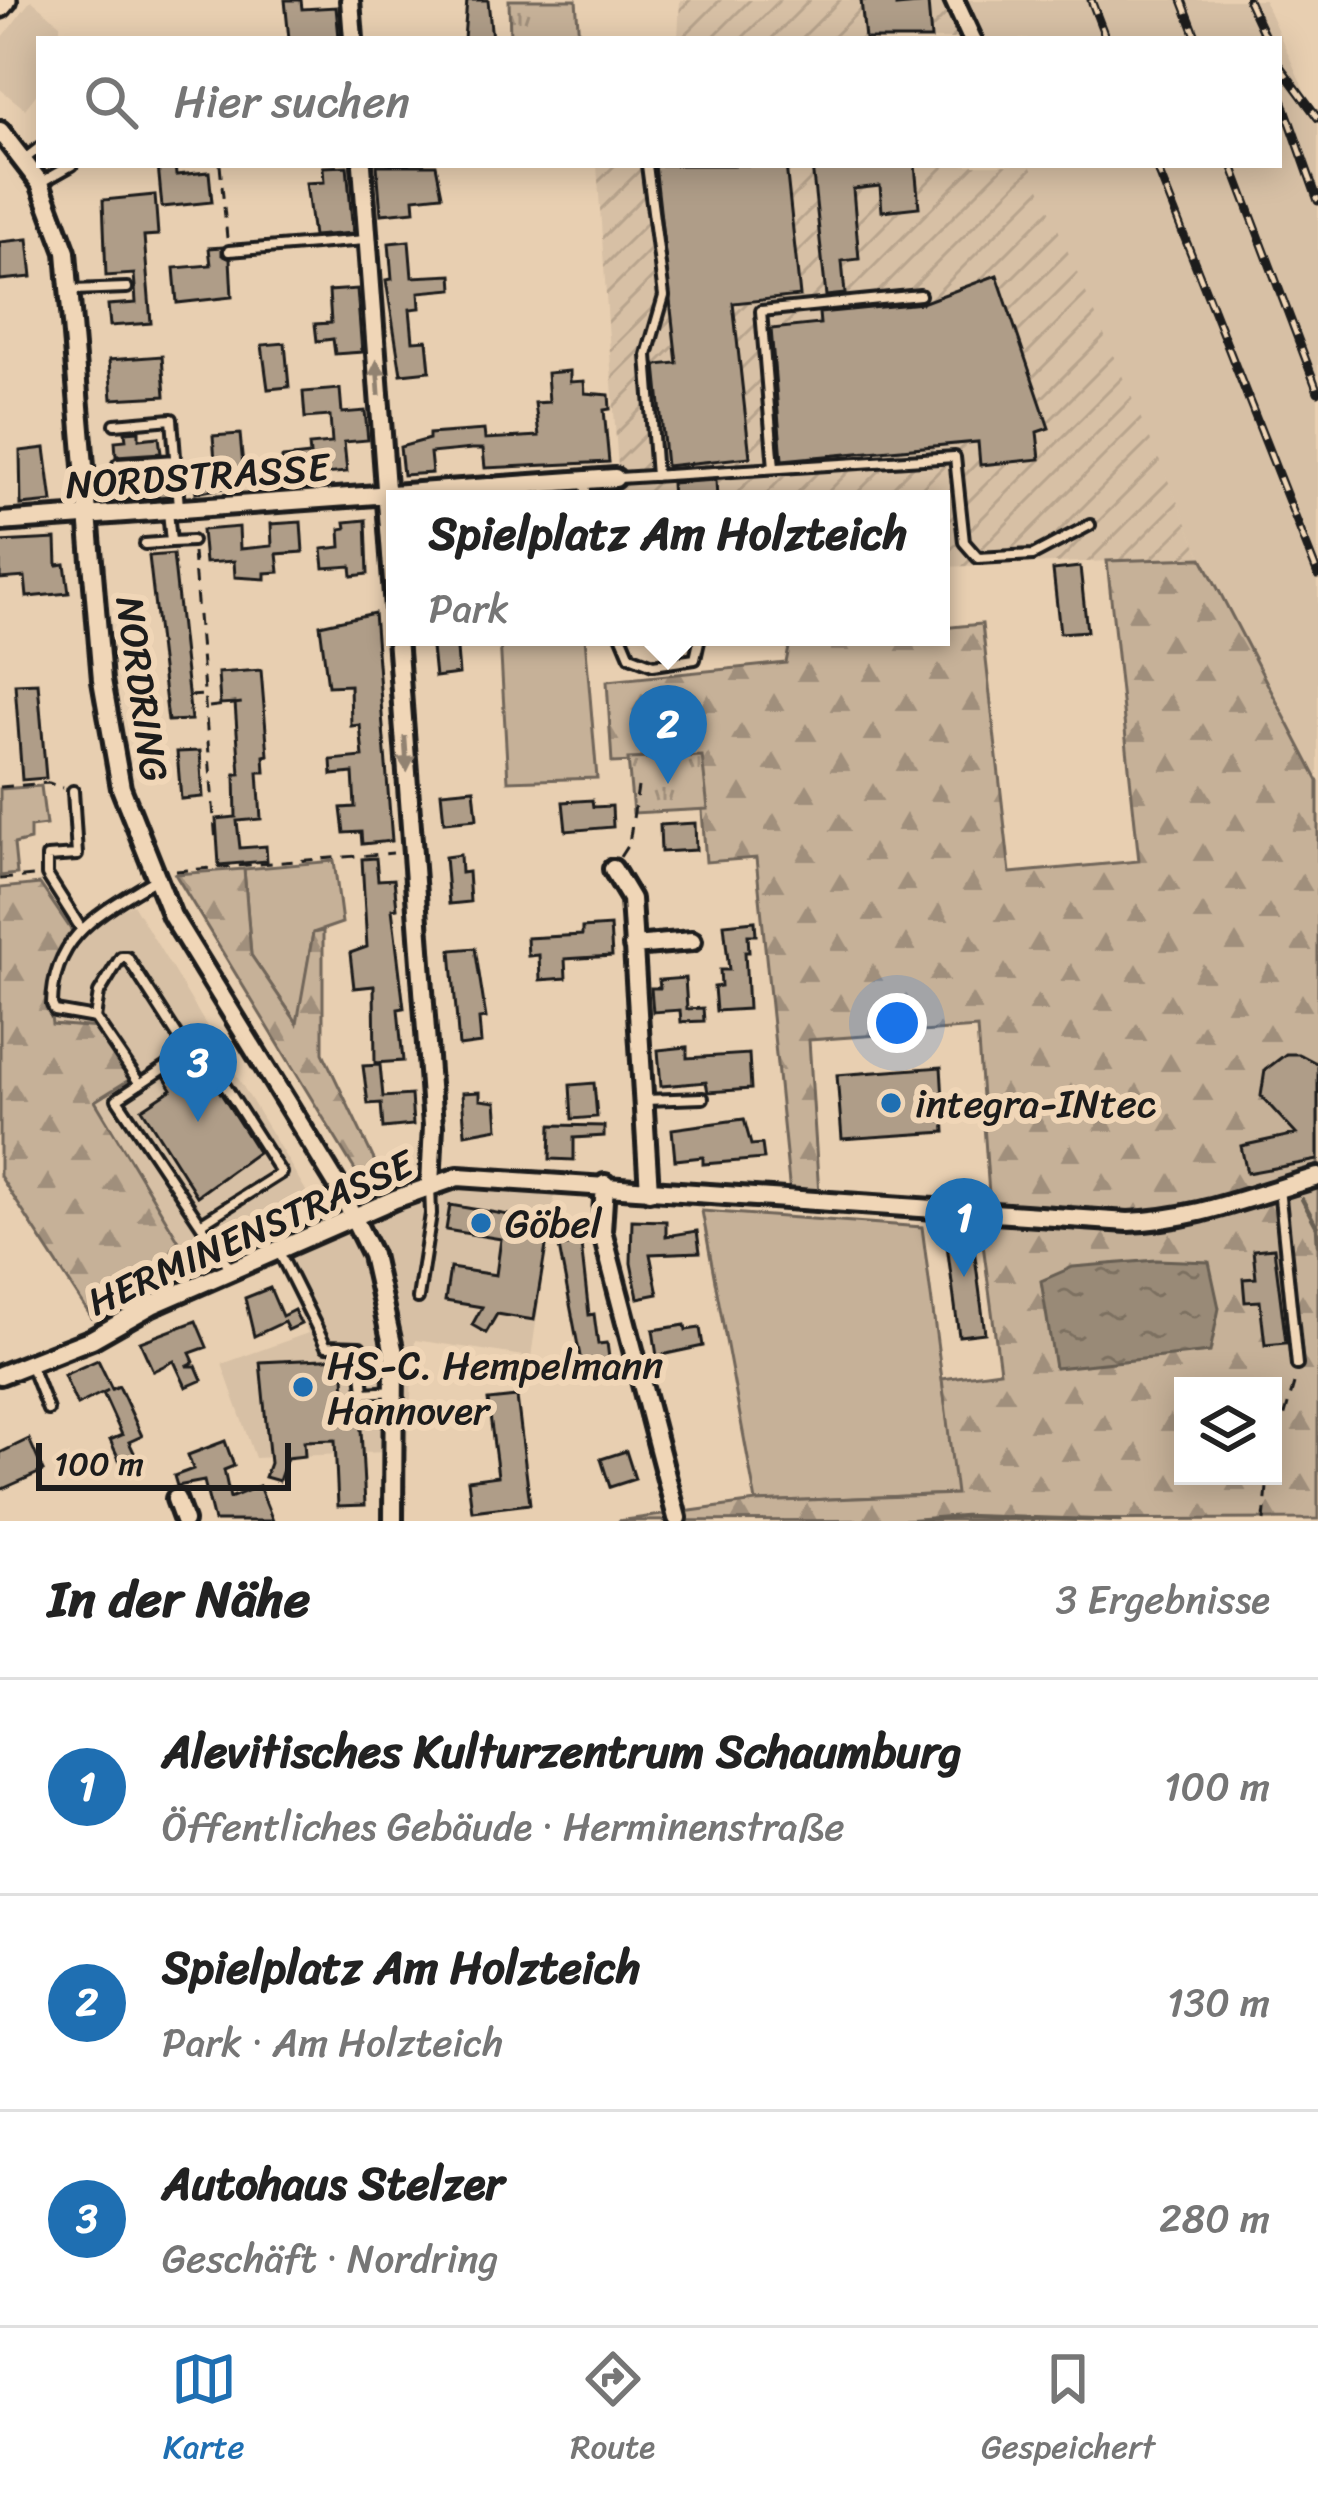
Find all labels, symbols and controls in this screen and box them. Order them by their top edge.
search box [36,36,1282,168]
text: Hier suchen [174,62,410,142]
icon: search [78,69,144,135]
one-way arrow [368,359,387,396]
street label: NORDSTRASSE [63,432,333,519]
popup [386,490,950,646]
text: Spielplatz Am Holzteich [429,494,907,574]
text: Park [429,574,509,643]
street label: NORDRING [95,592,190,786]
pin: 2 [629,685,707,784]
one-way arrow [396,736,415,773]
your location [867,993,927,1053]
pin: 3 [159,1023,237,1122]
place label: integra-INtec [915,1069,1157,1138]
marker: integra-INtec [878,1090,904,1116]
street label: HERMINENSTRASSE [76,1129,427,1335]
pin: 1 [925,1178,1003,1277]
place label: Göbel [505,1189,603,1258]
marker: Göbel [468,1210,494,1236]
place label: HS-C. Hempelmann Hannover [327,1331,664,1445]
marker: HS-C. Hempelmann Hannover [290,1374,316,1400]
map controls [1174,1377,1282,1485]
button: layers [1174,1377,1282,1485]
text: 100 m [54,1435,144,1493]
scale bar [36,1437,291,1490]
text: In der Nähe [48,1554,310,1644]
text: 3 Ergebnisse [1056,1565,1270,1634]
text: Alevitisches Kulturzentrum Schaumburg [162,1712,962,1792]
text: 1 [79,1752,95,1821]
text: 100 m [1164,1752,1270,1821]
text: Öffentliches Gebäude · Herminenstraße [162,1792,845,1861]
text: Spielplatz Am Holzteich [162,1928,640,2008]
text: 2 [76,1968,98,2037]
text: 130 m [1167,1968,1270,2037]
text: Park · Am Holzteich [162,2008,503,2077]
text: Autohaus Stelzer [162,2144,504,2224]
text: 3 [76,2184,98,2253]
text: 280 m [1159,2184,1270,2253]
text: Geschäft · Nordring [162,2224,498,2293]
tab: Karte [163,2346,245,2476]
tab: Route [570,2346,655,2476]
tab: Gespeichert [981,2346,1155,2476]

